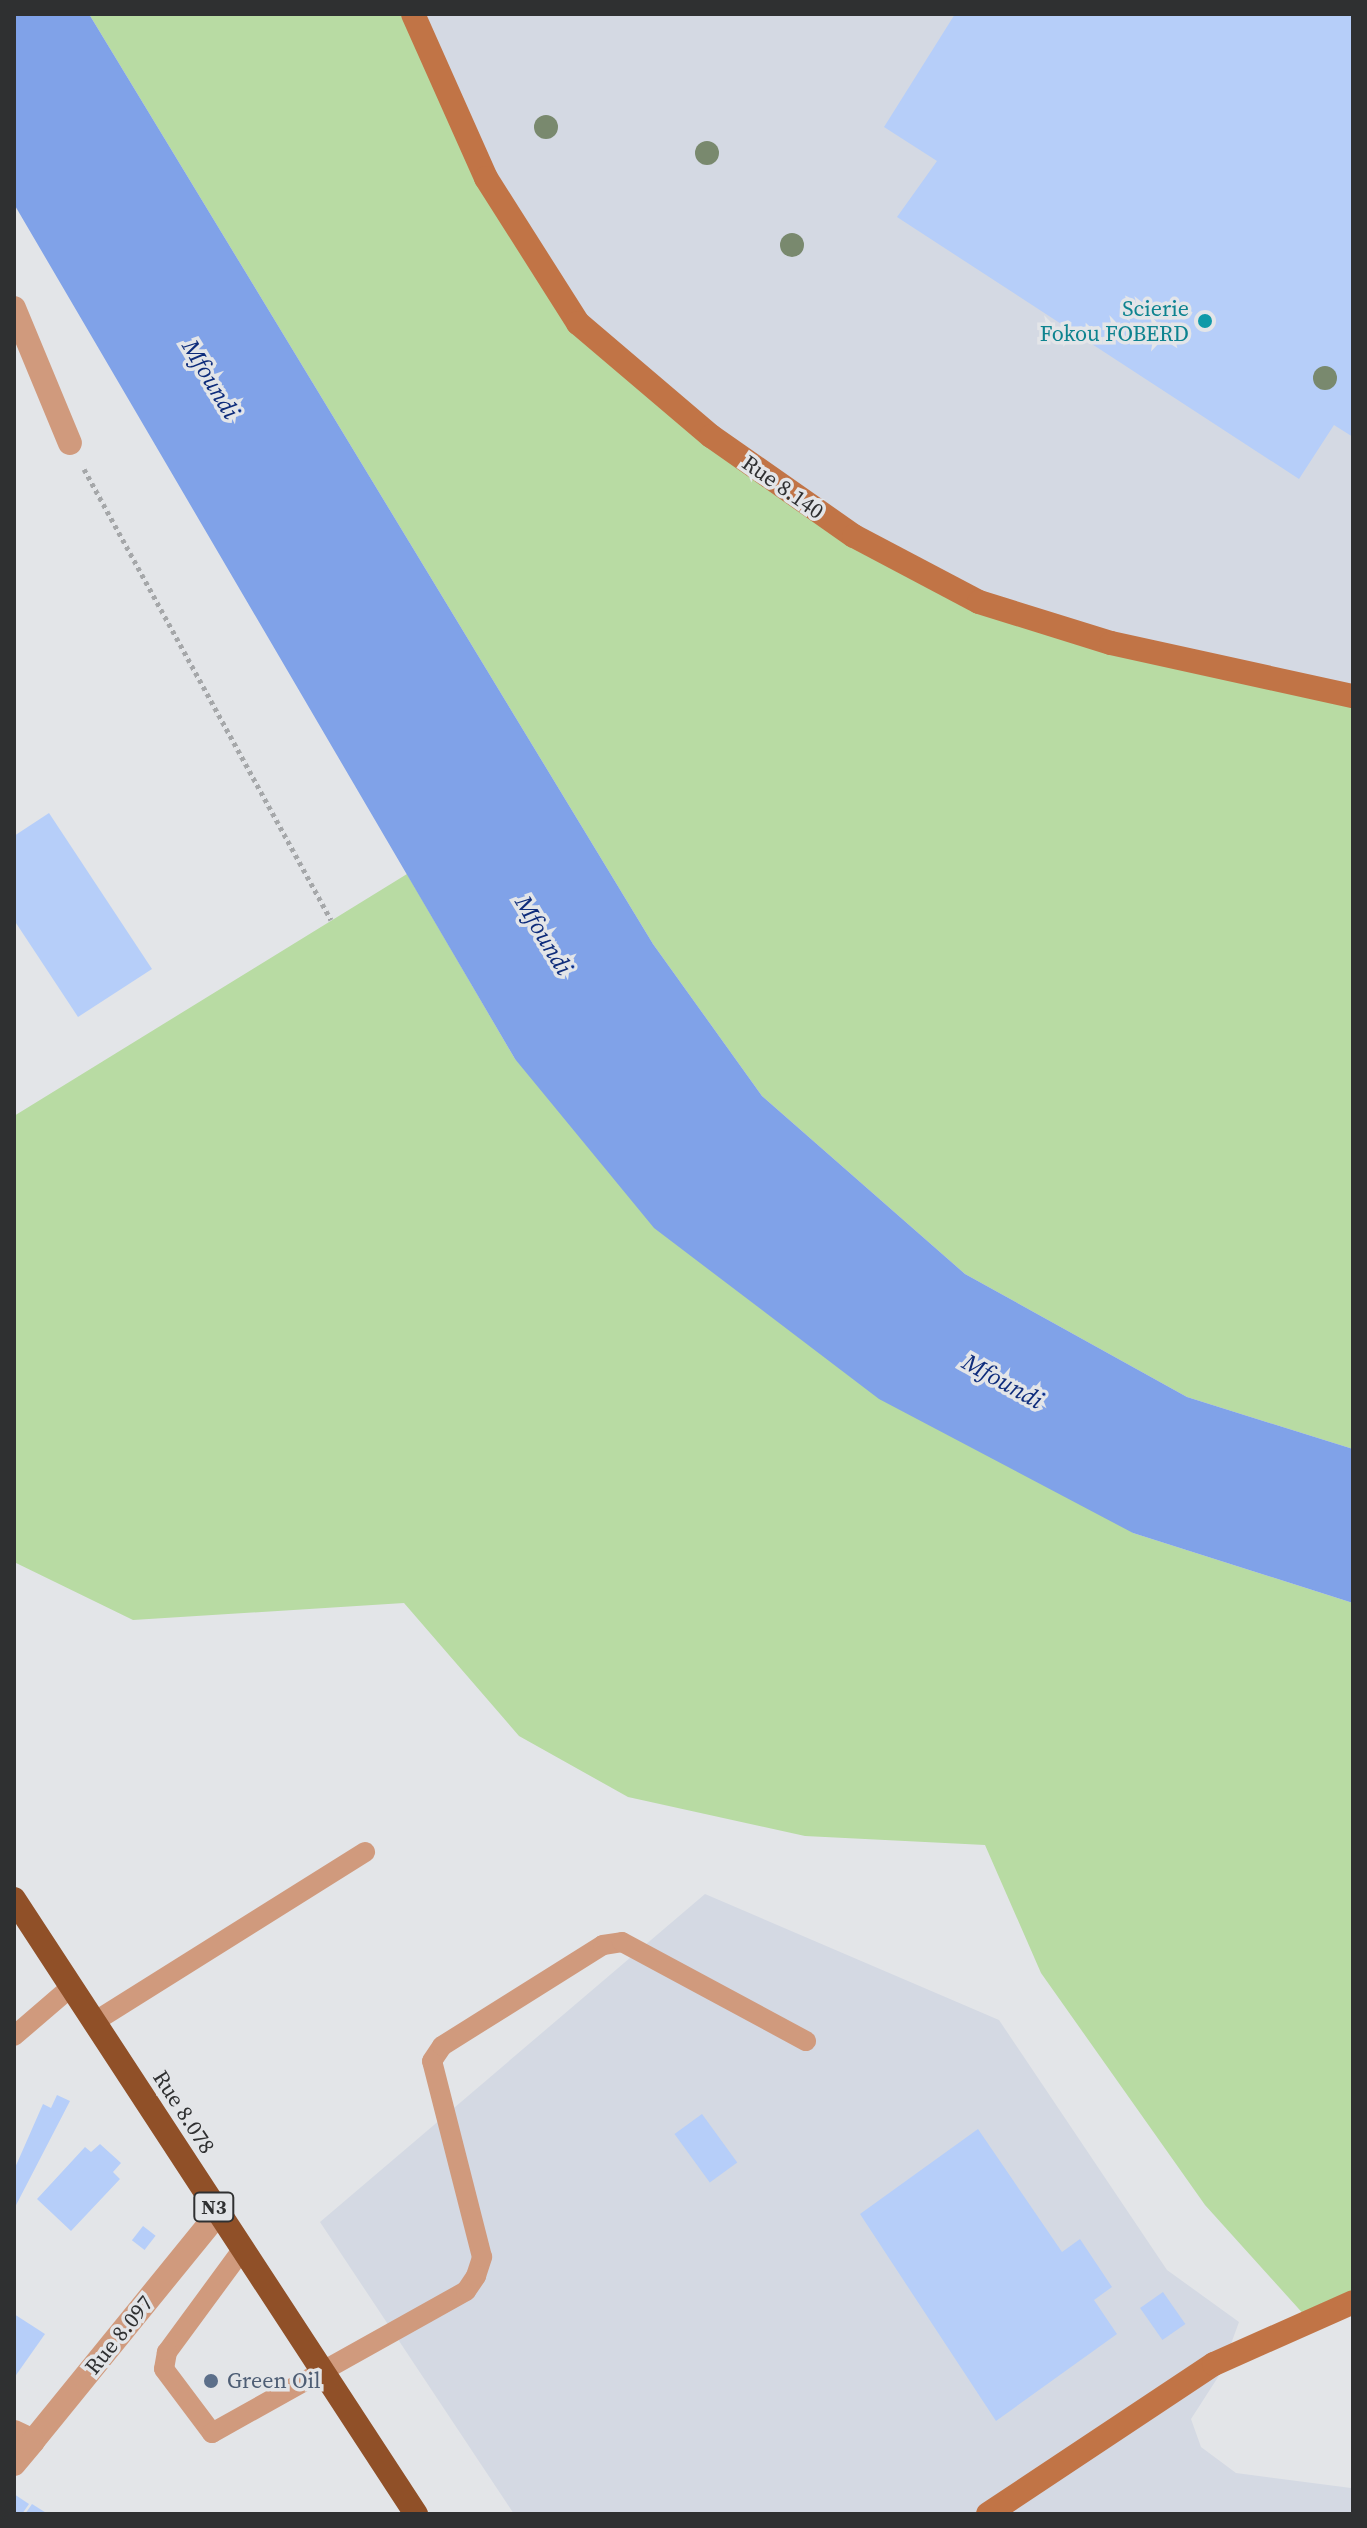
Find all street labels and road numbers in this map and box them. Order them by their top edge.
street label: Rue 8.140 [737,449,829,525]
street label: Rue 8.078 [147,2066,221,2158]
road number: N3 [192,2191,236,2223]
street label: Rue 8.097 [79,2290,159,2380]

